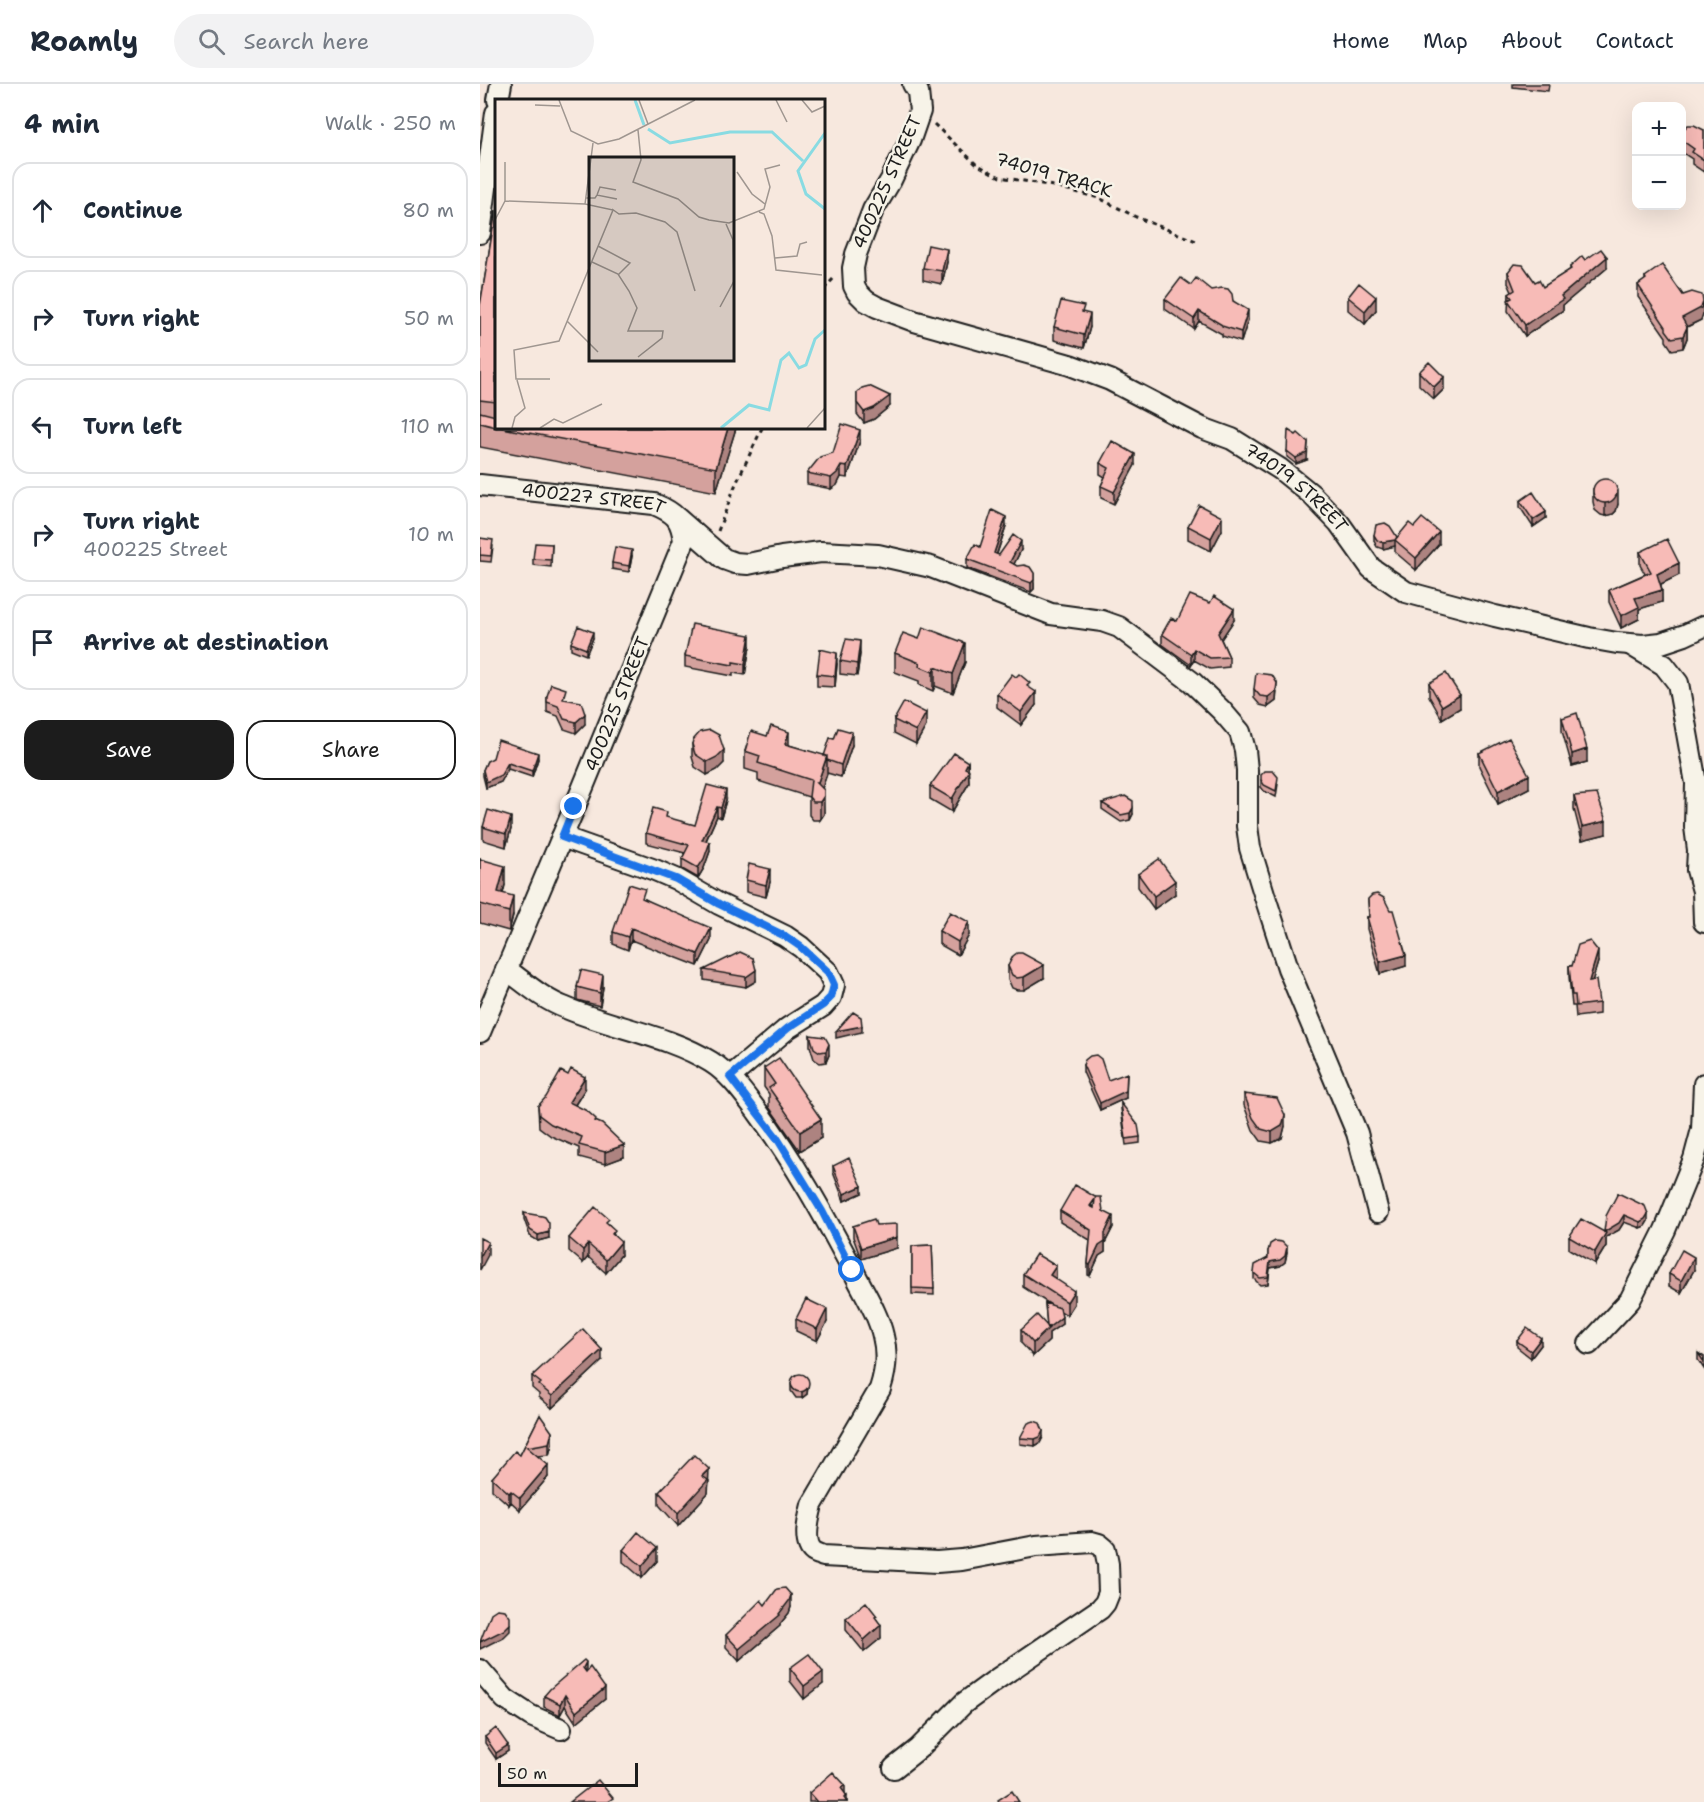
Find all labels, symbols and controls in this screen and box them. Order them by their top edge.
search box [174,14,594,68]
text: Roamly [30,22,138,60]
icon: search [195,25,228,58]
text: Search here [243,27,369,56]
text: Home [1332,27,1390,55]
text: Map [1423,27,1468,55]
text: About [1501,27,1562,55]
text: Contact [1595,27,1674,55]
inset map [495,99,825,429]
map controls [1632,102,1686,210]
button: + [1632,102,1686,156]
text: 4 min [24,106,100,141]
text: Walk · 250 m [325,110,456,136]
street label: 400225 STREET [847,112,927,252]
street label: 74019 TRACK [993,147,1115,203]
button: − [1632,156,1686,210]
icon: ahead [26,194,59,227]
text: Continue [83,196,183,225]
text: 80 m [402,197,454,223]
icon: right [26,302,59,335]
text: Turn right [83,304,200,333]
text: 50 m [404,305,454,331]
icon: left [26,410,59,443]
text: Turn left [83,412,182,441]
text: 110 m [400,413,454,439]
street label: 74019 STREET [1240,438,1354,537]
street label: 400227 STREET [520,478,669,520]
text: Turn right [83,507,200,536]
icon: right [26,518,59,551]
text: 10 m [408,521,454,547]
text: 400225 Street [83,536,228,562]
icon: arrive [26,626,59,659]
text: Arrive at destination [83,628,329,657]
street label: 400225 STREET [579,633,655,775]
button: Save [24,720,234,780]
button: Share [246,720,456,780]
route end [560,793,586,819]
route start [838,1256,864,1282]
scale bar [498,1760,638,1788]
text: 50 m [507,1763,547,1784]

